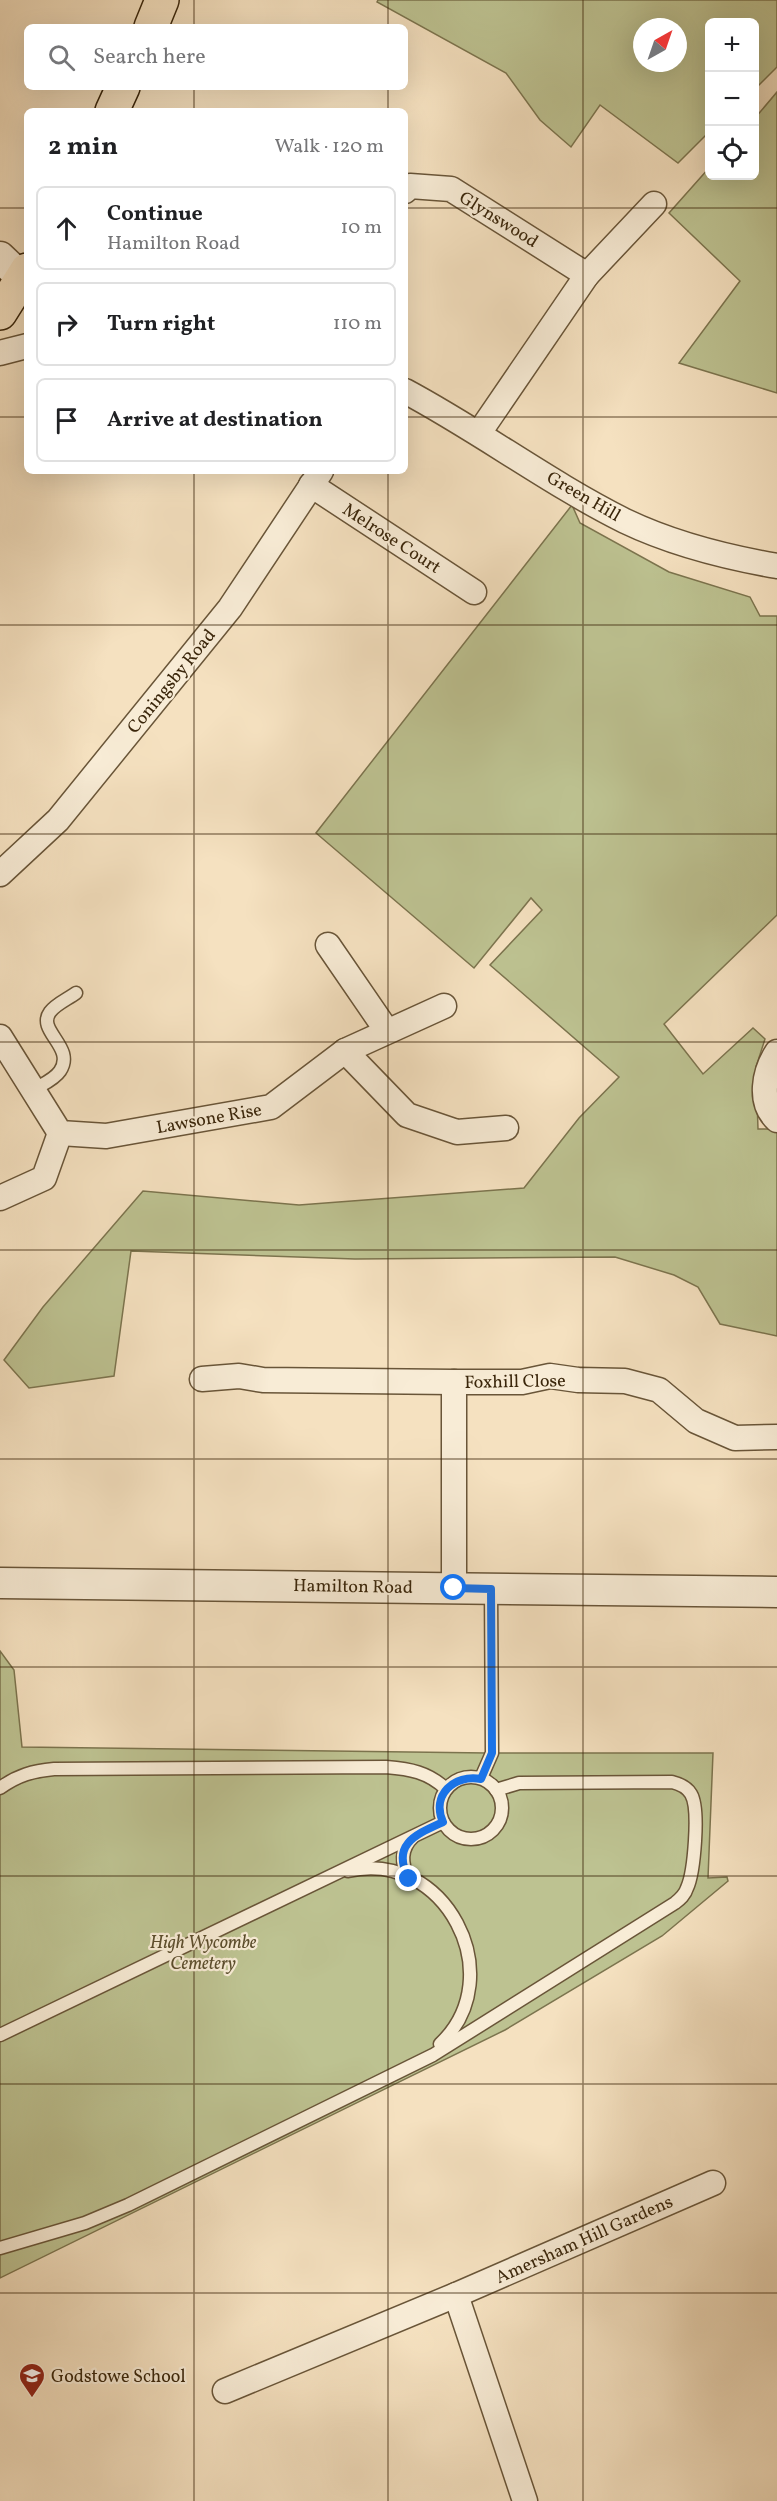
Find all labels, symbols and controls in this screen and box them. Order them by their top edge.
north arrow [633,18,687,72]
map controls [705,18,759,180]
button: + [705,18,759,72]
search box [24,24,408,90]
icon: search [45,41,78,74]
text: Search here [93,42,206,73]
button: − [705,72,759,126]
button: locate [705,126,759,180]
text: 2 min [48,129,118,165]
text: Walk · 120 m [275,133,384,161]
street label: Glynswood [454,186,543,255]
text: Continue [107,199,203,230]
icon: ahead [50,212,83,245]
text: 10 m [341,214,382,242]
text: Hamilton Road [107,230,240,258]
icon: right [50,308,83,341]
text: Turn right [107,309,215,340]
text: 110 m [333,310,382,338]
icon: arrive [50,404,83,437]
text: Arrive at destination [107,405,323,436]
street label: Green Hill [542,466,625,529]
street label: Melrose Court [337,498,445,580]
street label: Coningsby Road [122,624,222,740]
street label: Lawsone Rise [155,1098,264,1141]
street label: Foxhill Close [464,1369,566,1396]
street label: Hamilton Road [293,1574,413,1601]
route start [440,1574,466,1600]
route end [395,1865,421,1891]
park label: High Wycombe Cemetery [150,1931,257,1977]
street label: Amersham Hill Gardens [492,2190,677,2291]
school or university icon: Godstowe School [17,2361,47,2399]
place label: Godstowe School [51,2365,186,2390]

